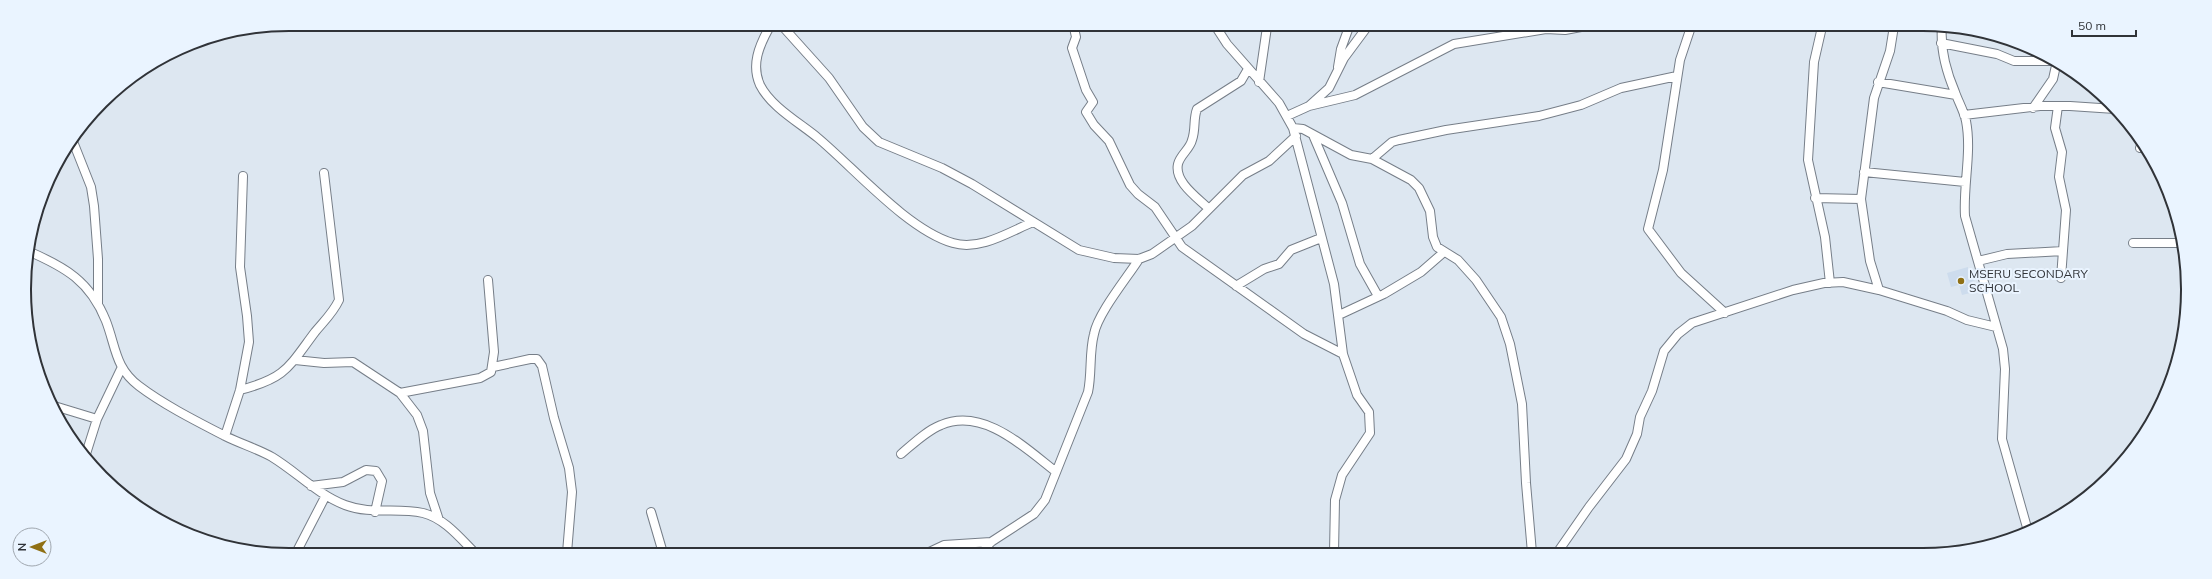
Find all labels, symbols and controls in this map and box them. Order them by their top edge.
scale bar [2072,12,2136,38]
text: 50 m [2078,18,2106,33]
place label: MSERU SECONDARY SCHOOL [1969,266,2089,295]
marker: MSERU SECONDARY SCHOOL [1956,276,1966,286]
north arrow [12,527,52,567]
text: N [15,543,29,551]

